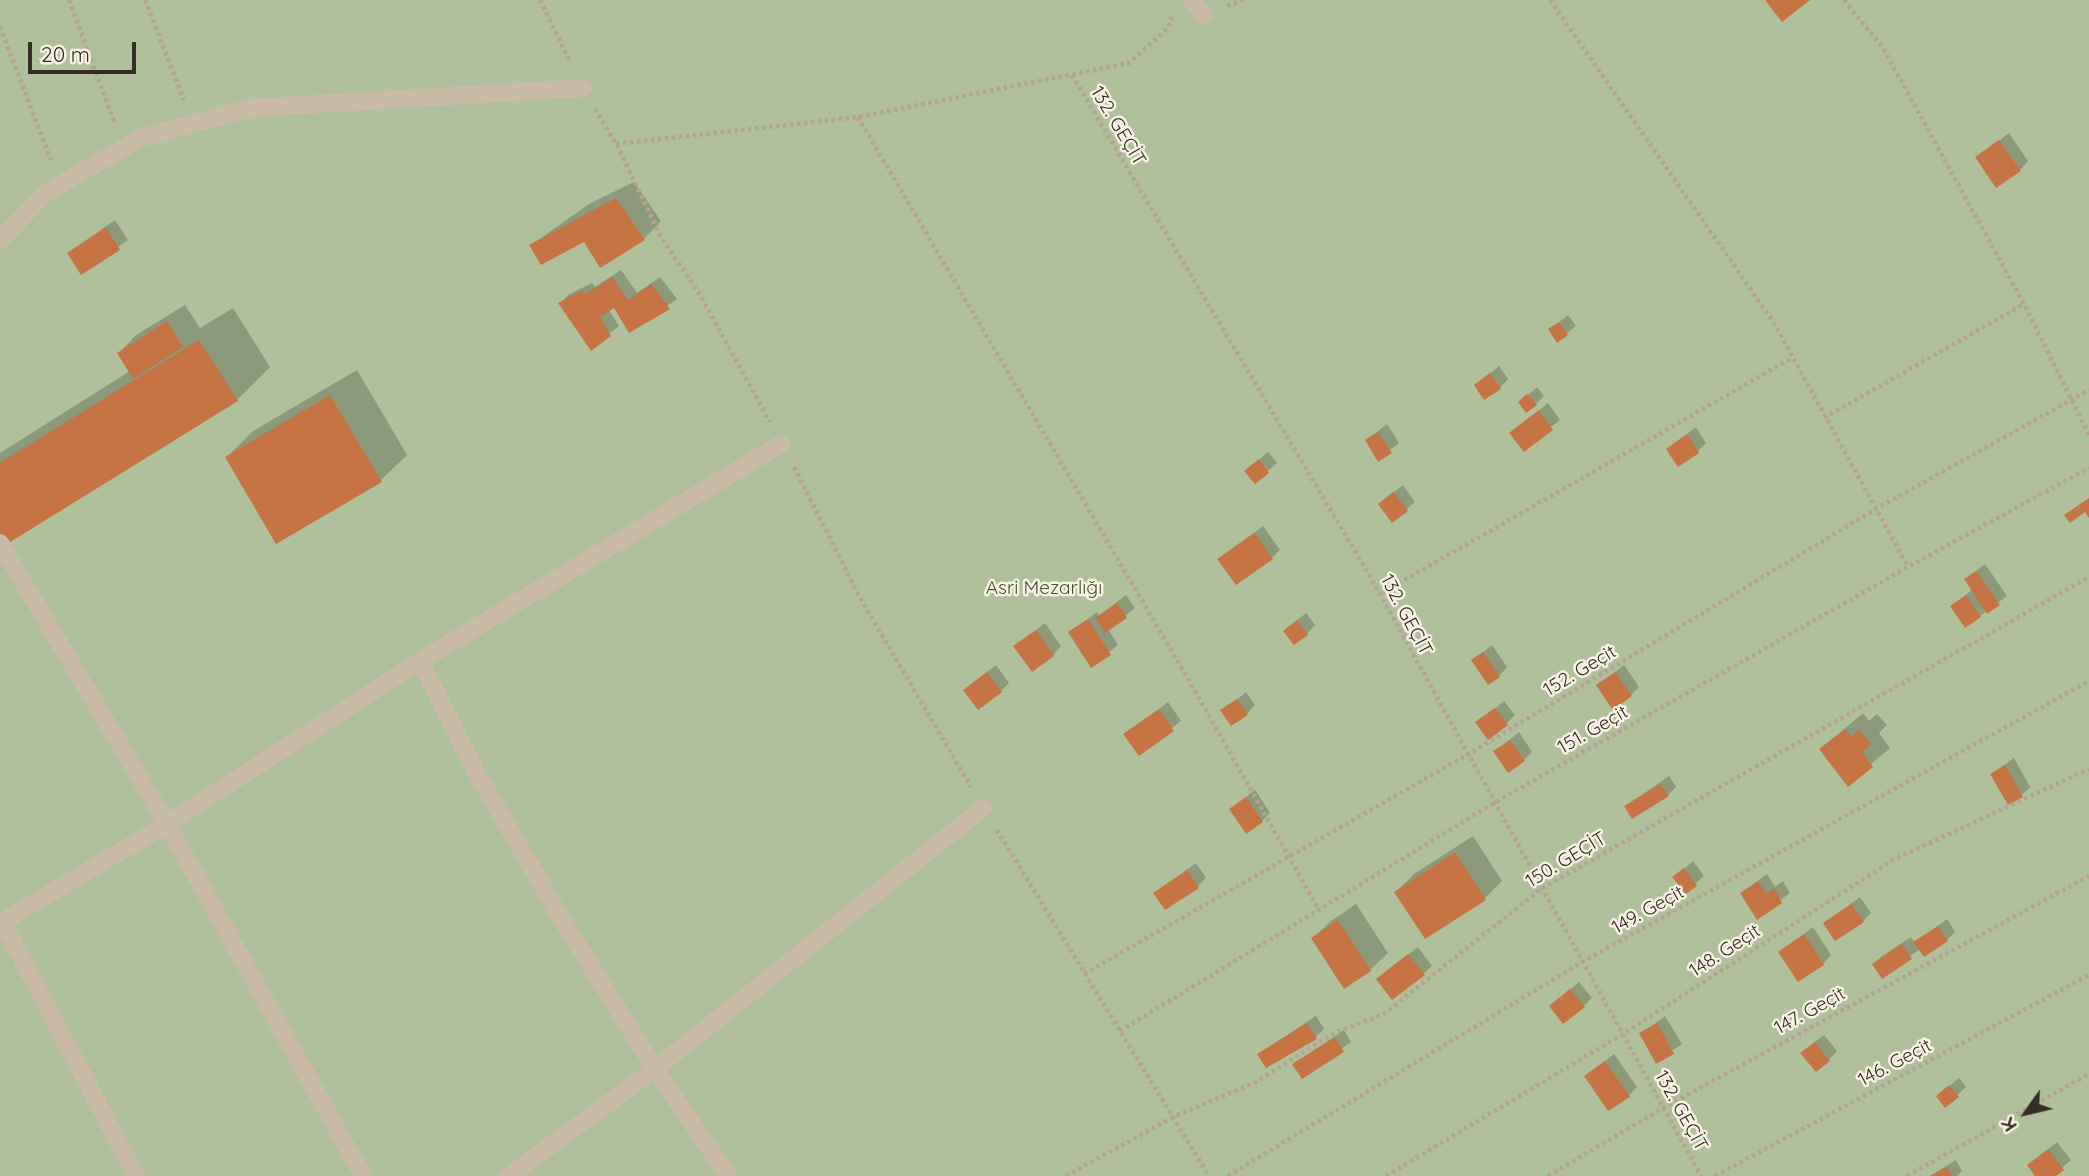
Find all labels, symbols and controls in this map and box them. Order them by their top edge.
scale bar [32,28,140,72]
text: 20 m [41,41,90,67]
street label: 132. GEÇİT [1085,82,1151,170]
street label: 132. GEÇİT [1375,570,1437,660]
park label: Asri Mezarlığı [986,577,1102,599]
street label: 152. Geçit [1539,640,1621,702]
street label: 151. Geçit [1554,701,1632,759]
street label: 150. GEÇİT [1522,827,1610,893]
street label: 149. Geçit [1608,881,1688,939]
street label: 148. Geçit [1685,920,1765,982]
street label: 147. Geçit [1771,982,1849,1040]
street label: 146. Geçit [1854,1034,1936,1092]
street label: 132. GEÇİT [1650,1067,1712,1155]
north arrow [1991,1078,2061,1148]
text: K [1995,1113,2022,1137]

